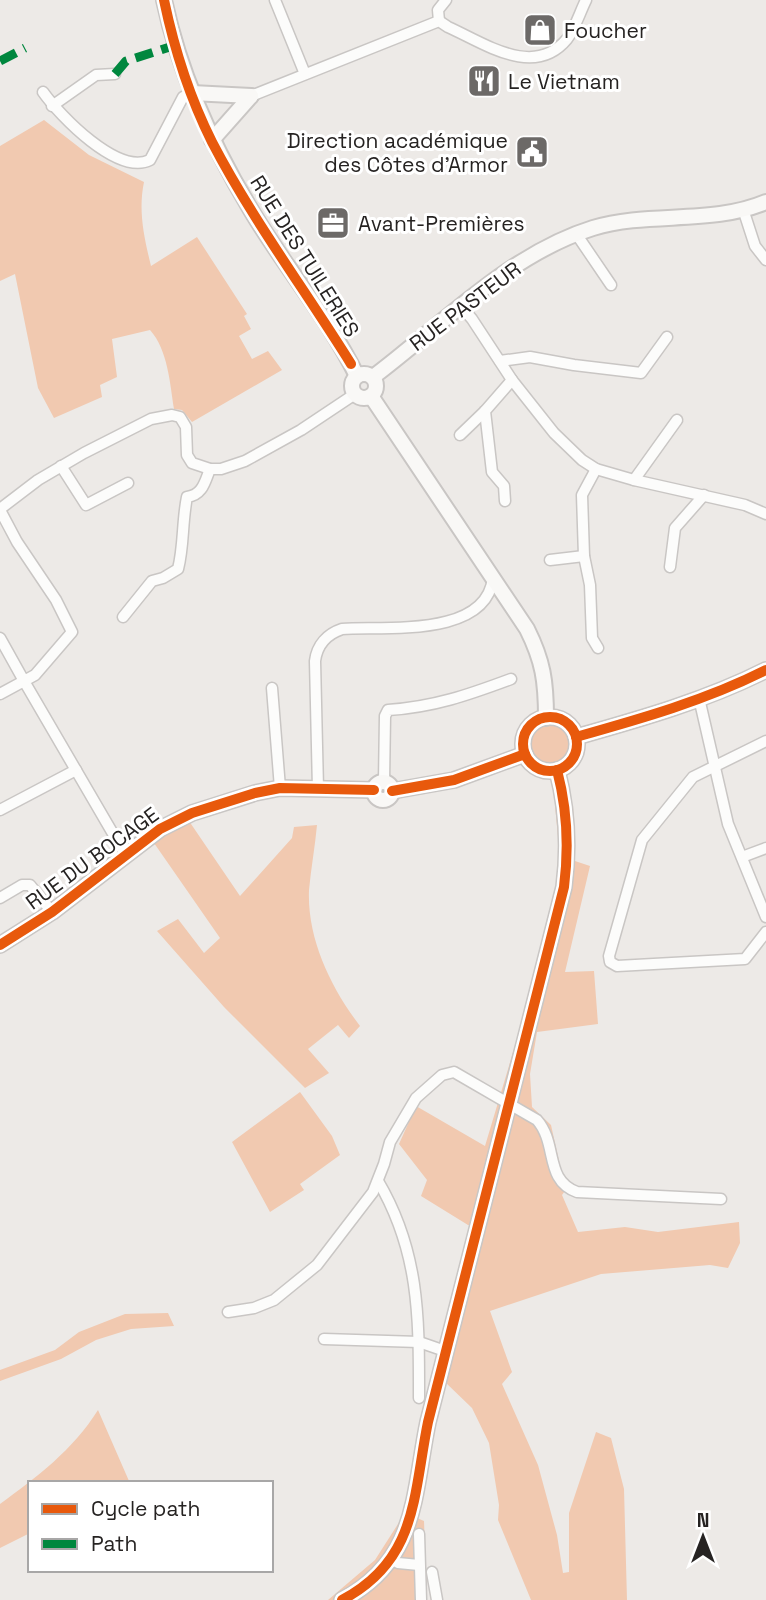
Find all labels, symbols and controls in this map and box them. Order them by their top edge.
shop icon: Foucher [521,11,559,49]
place label: Foucher [564,17,647,44]
restaurant icon: Le Vietnam [465,62,503,100]
place label: Le Vietnam [508,68,620,95]
place label: Direction académique des Côtes d'Armor [287,127,508,178]
public building icon: Direction académique des Côtes d'Armor [513,133,551,171]
street label: RUE DES TUILERIES [244,170,366,342]
office icon: Avant-Premières [314,204,352,242]
place label: Avant-Premières [358,210,525,237]
street label: RUE PASTEUR [404,255,526,357]
street label: RUE DU BOCAGE [20,801,164,915]
legend [28,1481,273,1572]
text: Cycle path [91,1495,200,1522]
north arrow [668,1502,738,1572]
text: N [697,1508,709,1533]
text: Path [91,1530,137,1557]

